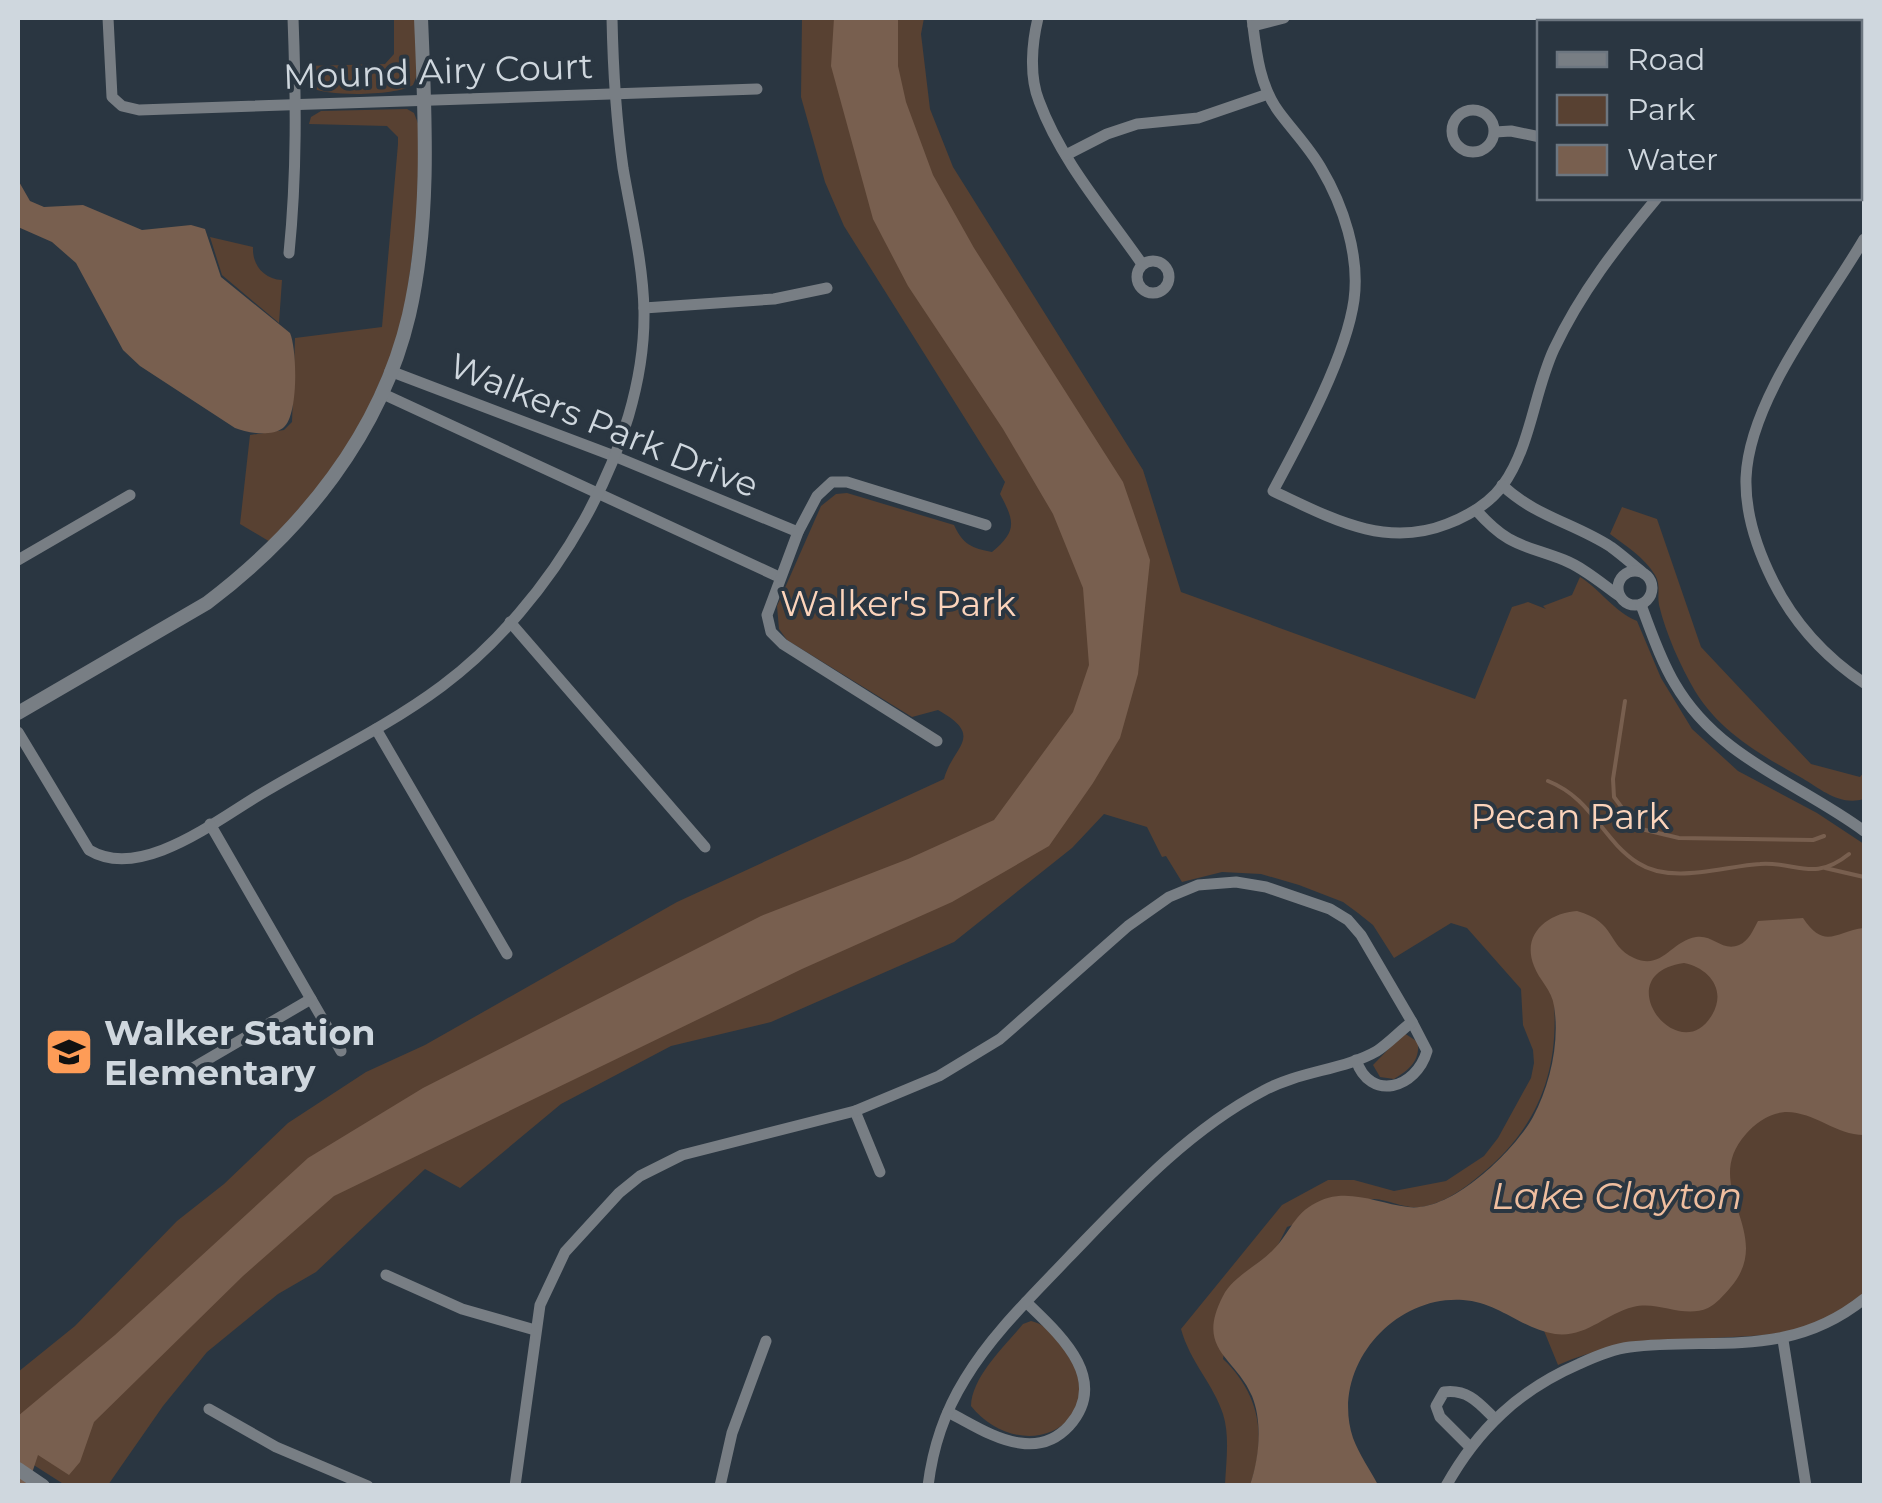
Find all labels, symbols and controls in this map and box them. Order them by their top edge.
legend [1537,20,1862,200]
text: Road [1627,41,1705,78]
street label: Mound Airy Court [282,44,594,98]
text: Park [1627,91,1696,128]
text: Water [1627,141,1718,178]
street label: Walkers Park Drive [443,343,765,507]
park label: Walker's Park [780,582,1016,625]
park label: Pecan Park [1471,795,1670,838]
place label: Walker Station Elementary [104,1011,376,1094]
school or university icon: Walker Station Elementary [43,1026,95,1078]
water label: Lake Clayton [1492,1172,1742,1219]

